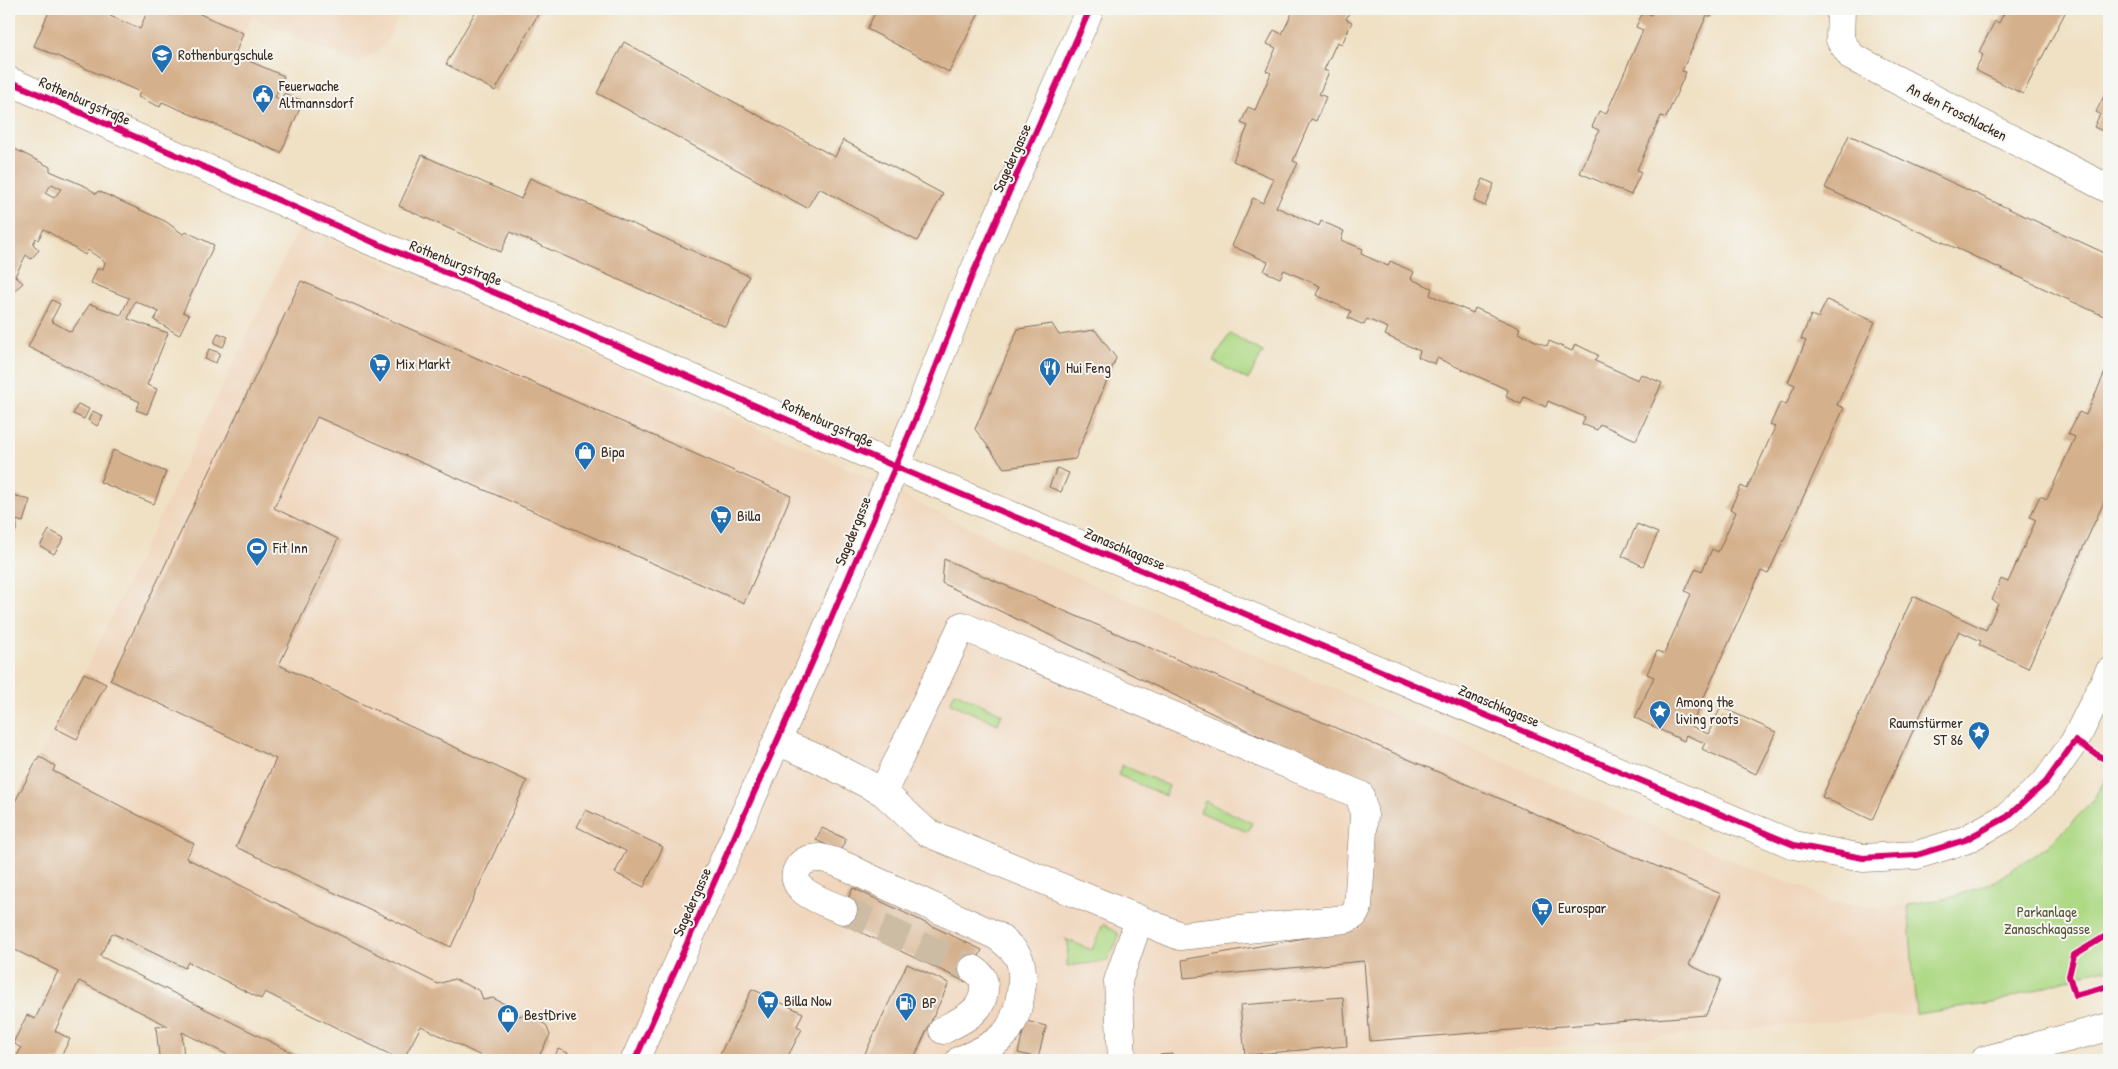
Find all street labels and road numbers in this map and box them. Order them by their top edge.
street label: Rothenburgstraße [36,71,134,130]
street label: An den Froschlacken [1904,77,2011,146]
street label: Sagedergasse [987,120,1036,195]
street label: Rothenburgstraße [407,234,506,291]
street label: Rothenburgstraße [779,393,877,452]
street label: Sagedergasse [829,493,876,569]
street label: Zanaschkagasse [1081,522,1169,575]
street label: Zanaschkagasse [1455,679,1543,732]
street label: Sagedergasse [667,864,716,939]

